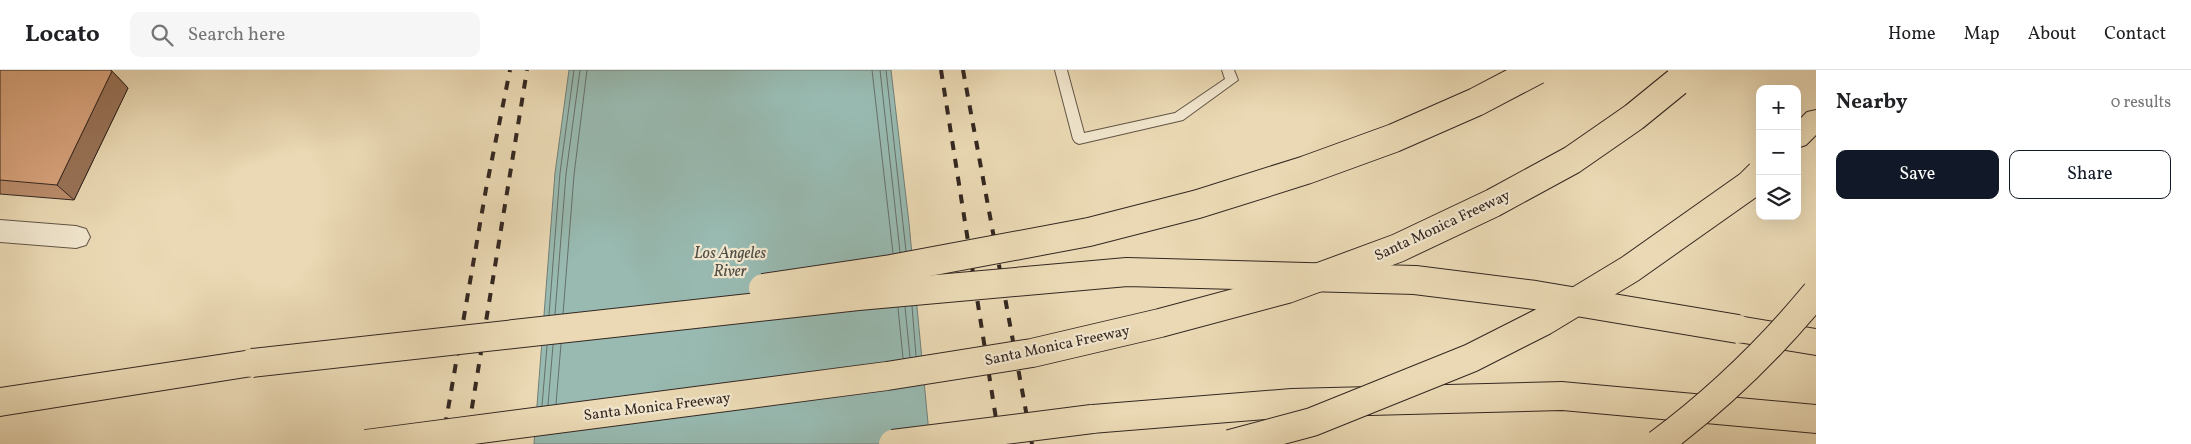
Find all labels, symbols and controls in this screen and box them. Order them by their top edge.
search box [130,12,480,57]
text: Locato [25,18,100,52]
icon: search [148,21,176,49]
text: Search here [188,22,285,48]
text: Home [1888,22,1936,47]
text: Map [1964,22,2000,47]
text: About [2028,22,2076,47]
text: Contact [2104,22,2166,47]
map controls [1756,85,1801,220]
button: + [1756,85,1801,130]
text: Nearby [1836,88,1907,117]
text: 0 results [2111,92,2171,114]
button: − [1756,130,1801,175]
button: Save [1836,150,1999,199]
button: Share [2009,150,2171,199]
button: layers [1756,175,1801,220]
street label: Santa Monica Freeway [1371,186,1514,267]
water label: Los Angeles River [694,243,766,283]
street label: Santa Monica Freeway [983,321,1132,372]
street label: Santa Monica Freeway [583,388,732,427]

